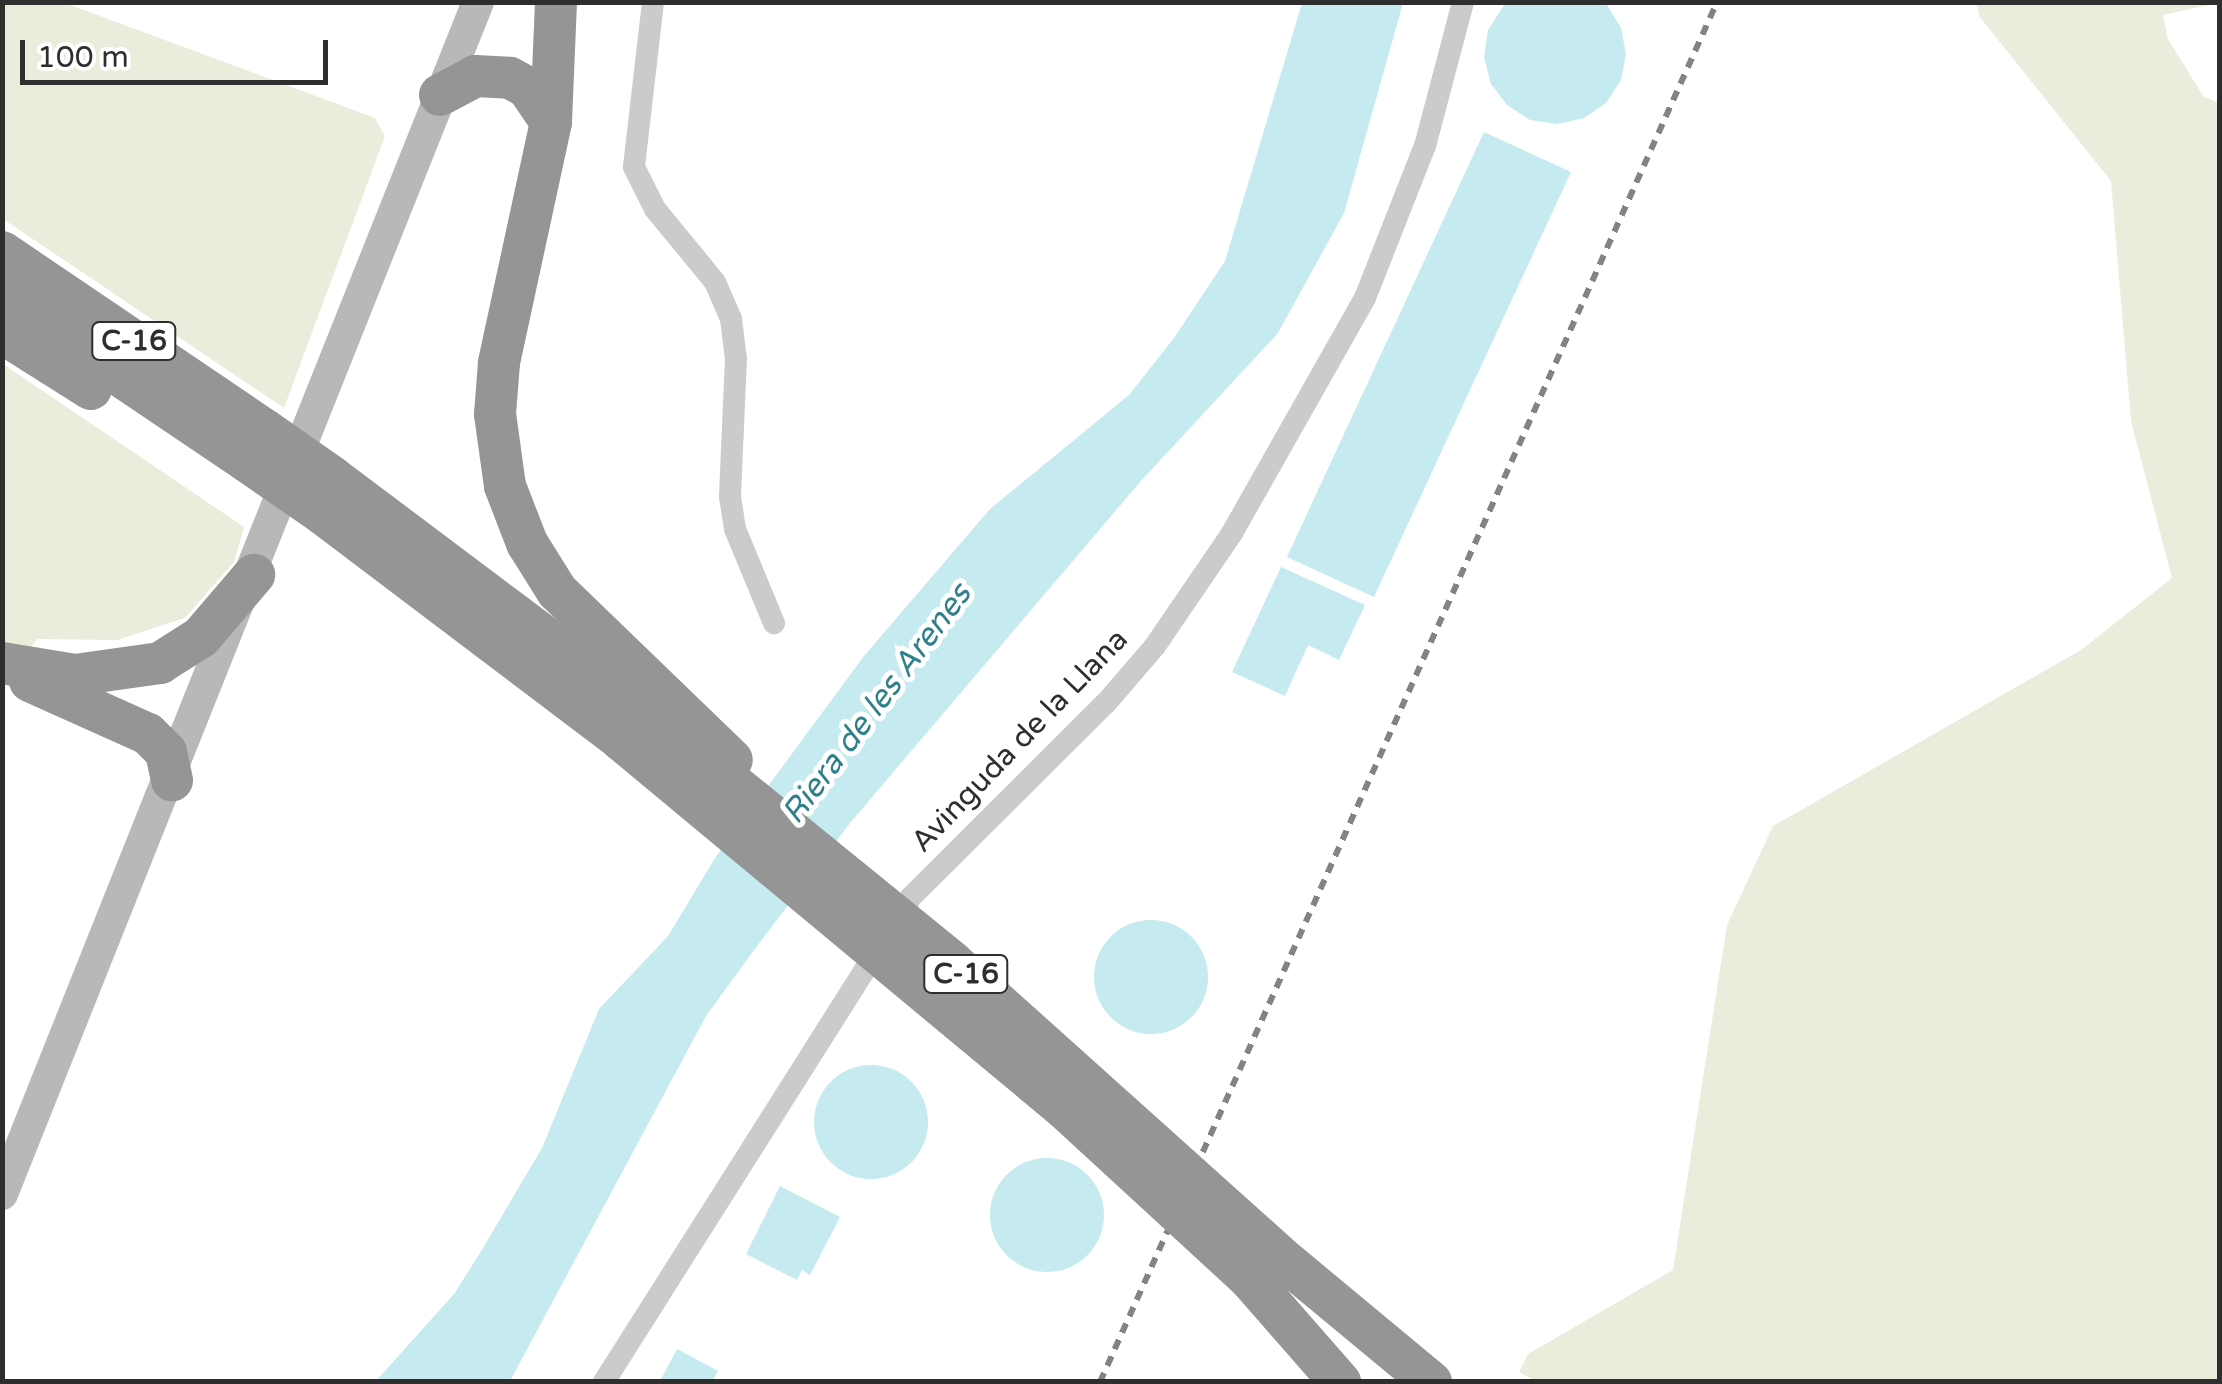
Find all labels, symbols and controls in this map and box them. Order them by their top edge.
scale bar [25,20,332,82]
text: 100 m [37,39,129,76]
road number: C-16 [89,318,179,364]
water label: Riera de les Arenes [774,577,980,831]
street label: Avinguda de la Llana [904,622,1136,860]
road number: C-16 [921,951,1011,997]

